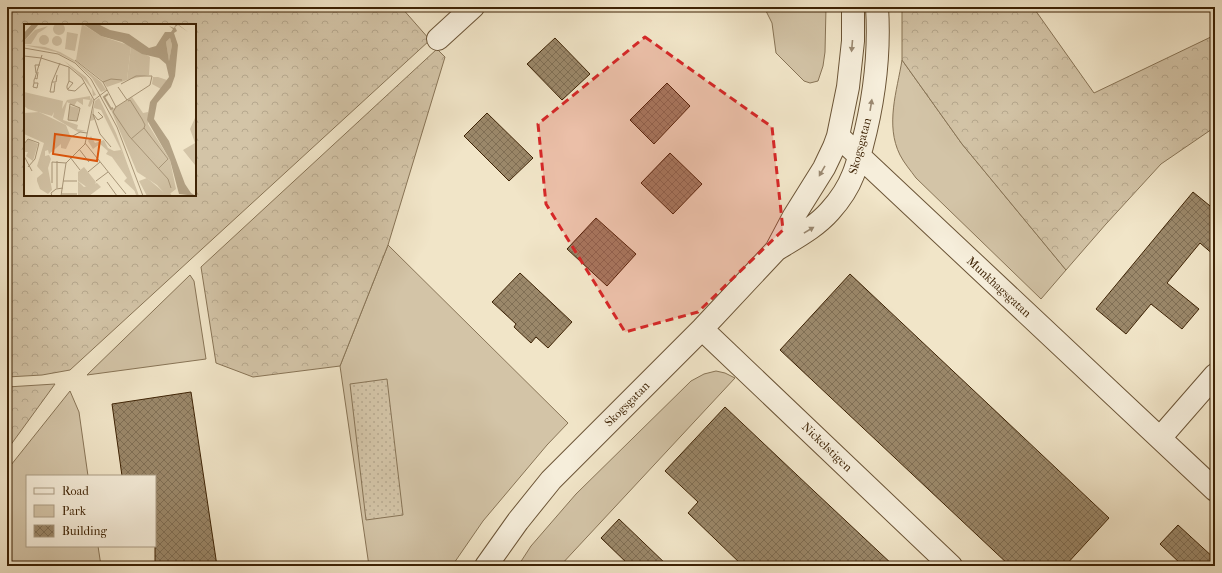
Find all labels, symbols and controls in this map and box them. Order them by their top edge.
inset map [24,24,196,196]
one-way arrow [849,40,856,52]
one-way arrow [868,98,874,111]
street label: Skogsgatan [846,116,874,176]
one-way arrow [818,165,825,177]
one-way arrow [803,226,815,233]
street label: Munkhagsgatan [964,254,1034,320]
street label: Skogsgatan [602,379,652,429]
street label: Nickelstigen [799,420,855,474]
legend [26,475,156,547]
text: Road [62,484,89,498]
text: Park [62,504,87,518]
text: Building [62,524,107,538]

